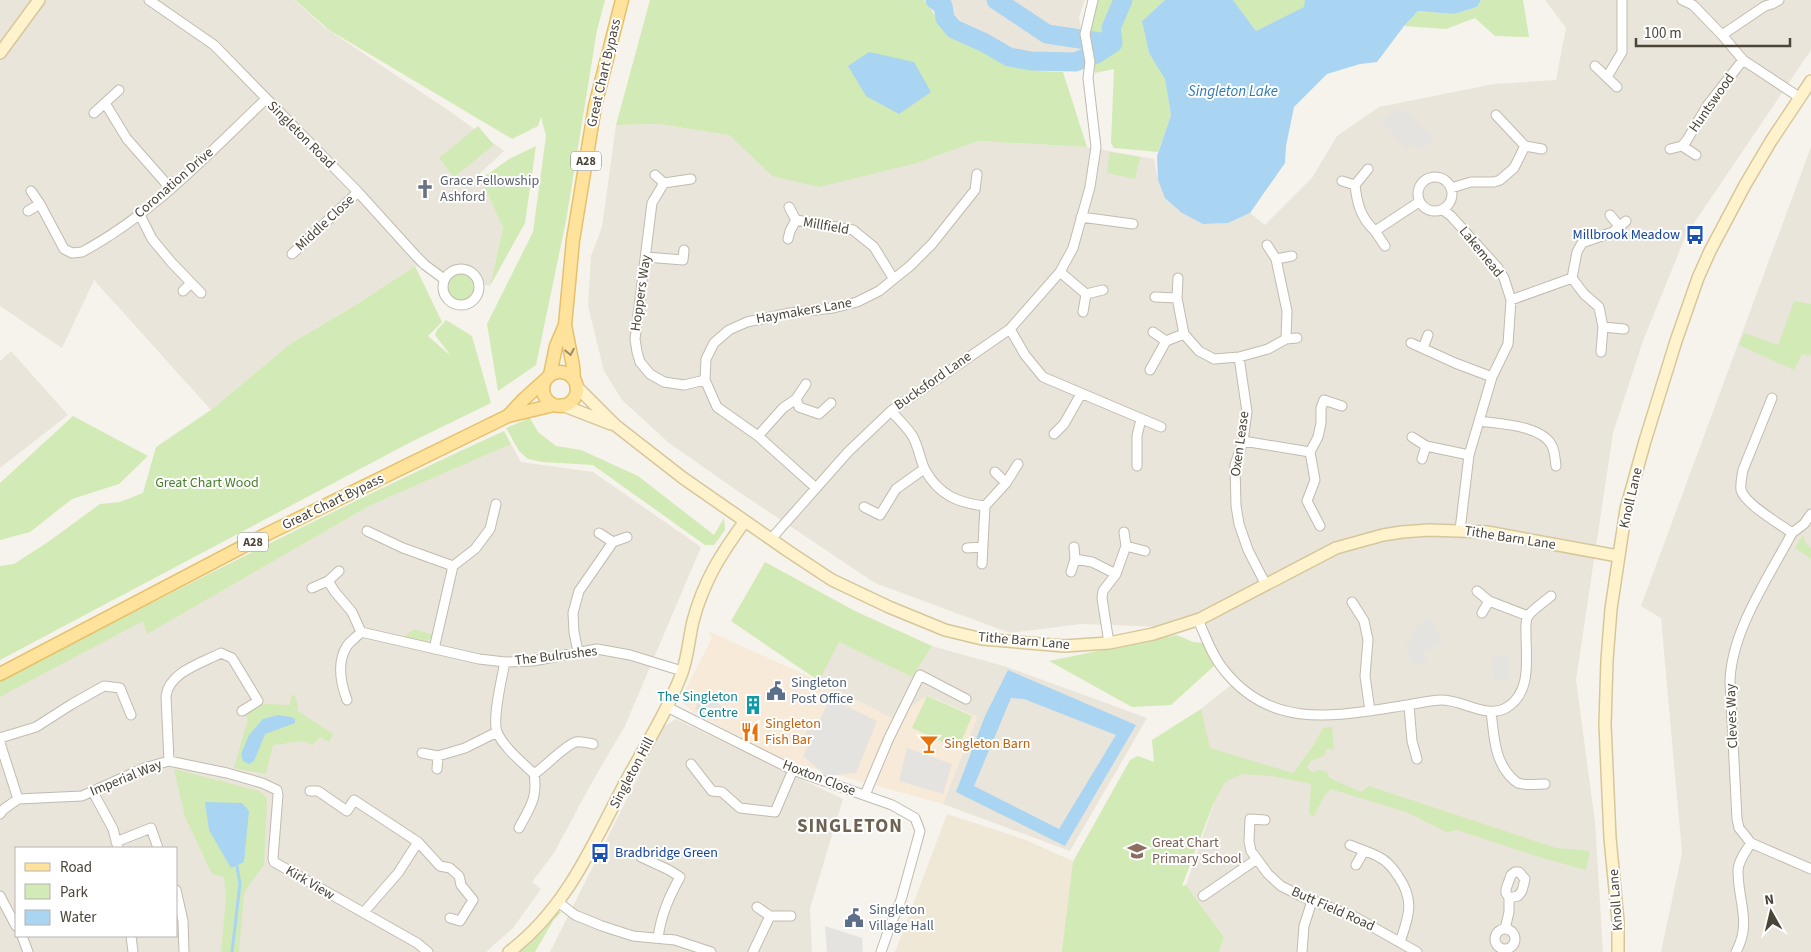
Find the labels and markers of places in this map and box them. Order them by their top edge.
place label: Grace Fellowship Ashford [440,171,539,207]
church icon: Grace Fellowship Ashford [414,178,436,200]
bus stop icon: Millbrook Meadow [1684,224,1706,246]
place label: Millbrook Meadow [1573,225,1680,245]
place label: Singleton Post Office [791,673,853,709]
public building icon: Singleton Post Office [765,680,787,702]
place label: The Singleton Centre [657,687,738,723]
building icon: The Singleton Centre [742,694,764,716]
place label: Singleton Fish Bar [765,714,821,750]
restaurant icon: Singleton Fish Bar [739,721,761,743]
bar icon: Singleton Barn [918,733,940,755]
place label: Singleton Barn [944,734,1030,754]
place label: Great Chart Primary School [1152,833,1242,869]
school or university icon: Great Chart Primary School [1126,840,1148,862]
bus stop icon: Bradbridge Green [589,842,611,864]
place label: Bradbridge Green [615,843,718,863]
place label: Singleton Village Hall [869,900,934,936]
public building icon: Singleton Village Hall [843,907,865,929]

